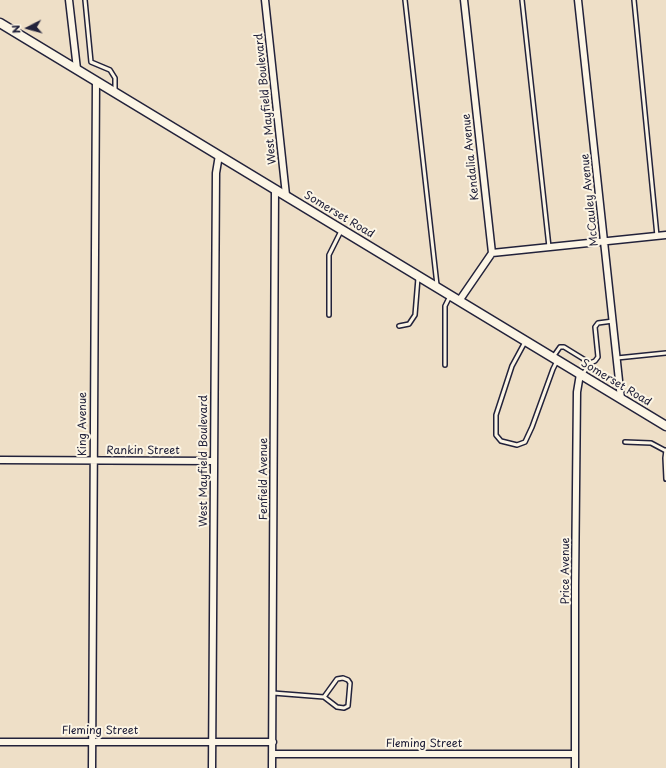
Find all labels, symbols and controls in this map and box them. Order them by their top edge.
north arrow [8,8,48,48]
text: N [7,24,24,35]
street label: West Mayfield Boulevard [253,33,279,165]
street label: Kendalia Avenue [460,113,482,201]
street label: McCauley Avenue [579,153,601,247]
street label: Somerset Road [302,189,376,241]
street label: Somerset Road [579,357,653,409]
street label: King Avenue [76,392,90,456]
street label: West Mayfield Boulevard [197,395,211,527]
street label: Fenfield Avenue [257,438,271,520]
street label: Rankin Street [106,444,180,458]
street label: Price Avenue [559,537,573,605]
street label: Fleming Street [62,724,138,738]
street label: Fleming Street [386,737,462,751]

